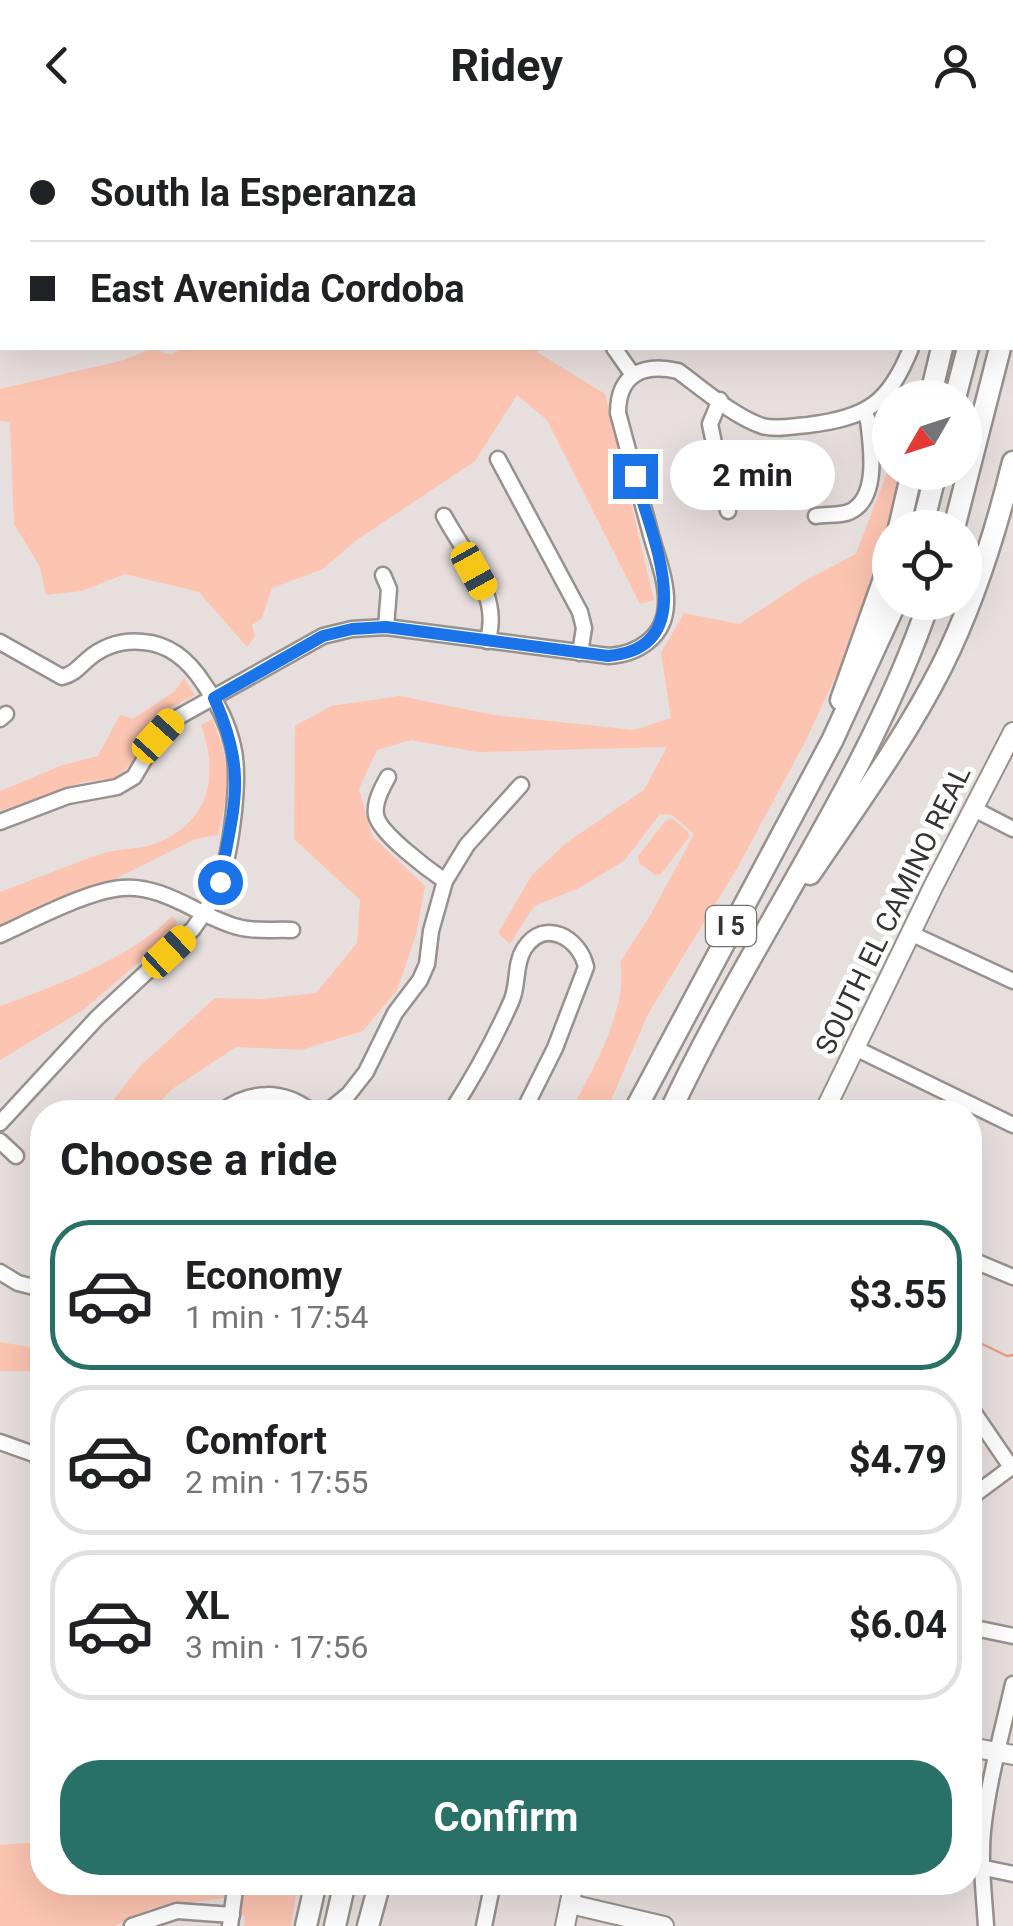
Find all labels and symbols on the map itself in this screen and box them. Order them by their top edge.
north arrow [872,380,982,490]
callout: 2 min [670,441,835,511]
route end [613,454,658,499]
car [446,537,502,605]
car [127,704,189,768]
street label: SOUTH EL CAMINO REAL [809,760,977,1060]
route start [198,860,243,905]
road number: I 5 [706,906,756,946]
car [137,921,201,983]

